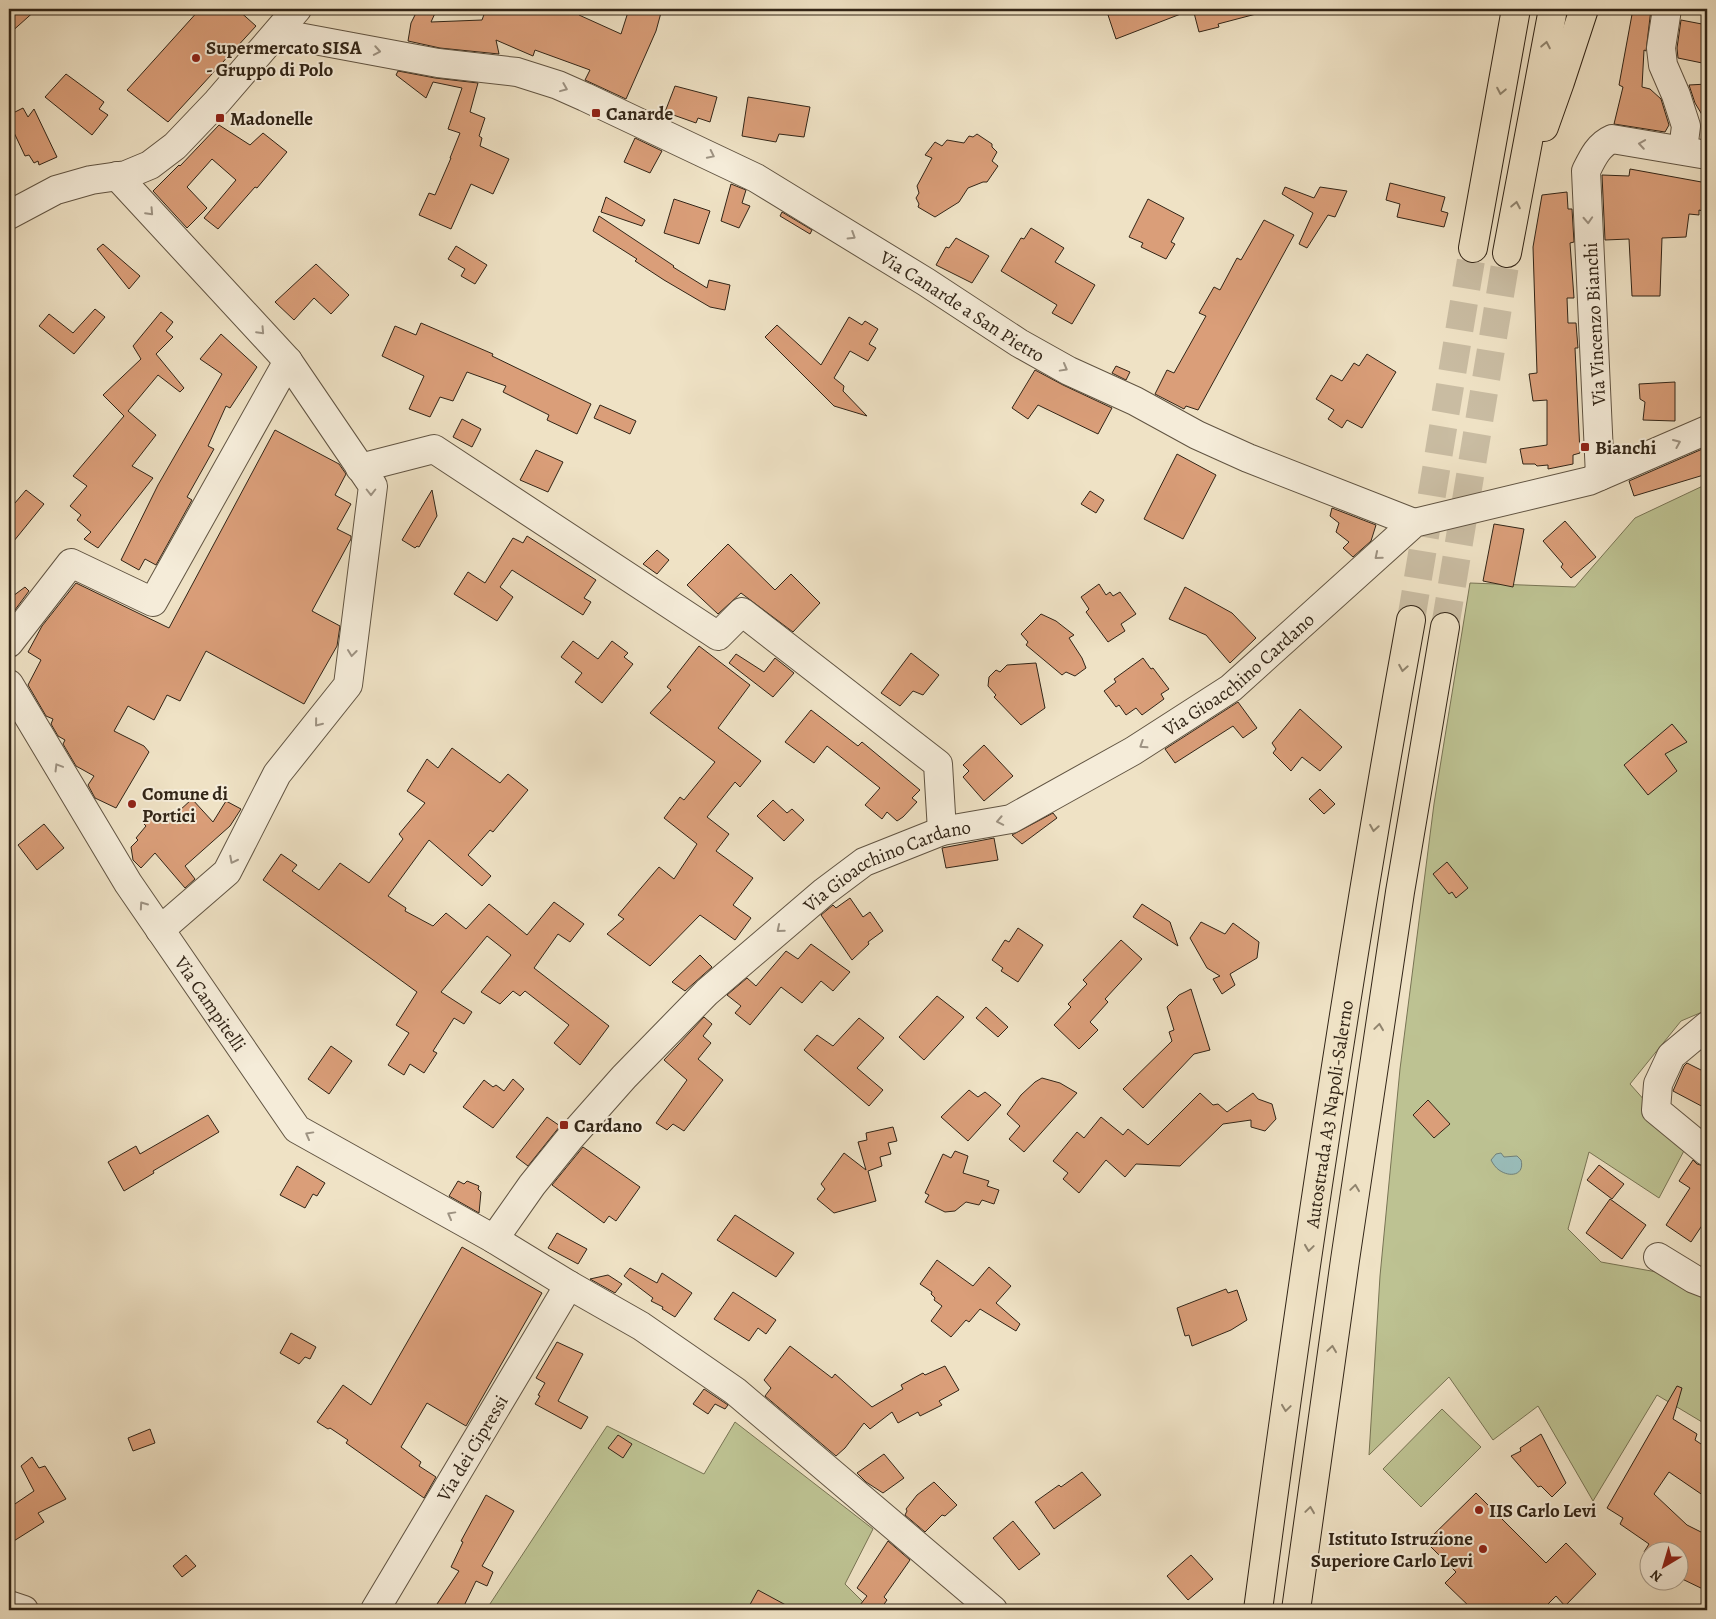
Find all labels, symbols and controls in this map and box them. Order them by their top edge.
place label: Supermercato SISA - Gruppo di Polo [206,35,363,83]
one-way arrow [1541,41,1551,50]
one-way arrow [373,46,381,56]
marker: Supermercato SISA - Gruppo di Polo [190,52,202,64]
one-way arrow [559,82,567,92]
one-way arrow [1496,87,1507,95]
place label: Canarde [606,101,674,127]
place label: Madonelle [230,106,313,132]
marker: Canarde [590,107,602,119]
marker: Madonelle [214,112,226,124]
one-way arrow [1638,140,1647,150]
one-way arrow [706,149,715,160]
one-way arrow [1510,200,1521,209]
one-way arrow [144,207,153,216]
one-way arrow [1583,216,1594,224]
one-way arrow [847,230,856,240]
street label: Via Vincenzo Bianchi [1578,242,1612,407]
street label: Via Canarde a San Pietro [874,244,1049,369]
one-way arrow [255,326,264,335]
one-way arrow [1059,362,1068,372]
place label: Bianchi [1595,435,1657,461]
one-way arrow [1672,439,1681,450]
marker: Bianchi [1579,441,1591,453]
one-way arrow [366,489,376,497]
one-way arrow [1375,550,1384,559]
street label: Via Gioacchino Cardano [1157,607,1320,743]
one-way arrow [347,650,358,658]
one-way arrow [1398,663,1408,672]
one-way arrow [315,717,324,727]
one-way arrow [1139,739,1149,748]
one-way arrow [55,764,65,773]
place label: Comune di Portici [142,781,228,829]
marker: Comune di Portici [126,798,138,810]
street label: Via Gioacchino Cardano [797,814,973,919]
one-way arrow [996,815,1005,825]
one-way arrow [1369,823,1379,832]
one-way arrow [229,855,239,864]
one-way arrow [140,902,149,911]
one-way arrow [777,923,786,932]
street label: Via Campitelli [167,950,252,1057]
street label: Autostrada A3 Napoli-Salerno [1299,998,1360,1231]
one-way arrow [1374,1023,1384,1032]
place label: Cardano [574,1113,643,1139]
marker: Cardano [558,1119,570,1131]
one-way arrow [306,1132,315,1142]
one-way arrow [1350,1184,1360,1193]
one-way arrow [447,1211,456,1221]
one-way arrow [1304,1244,1315,1252]
one-way arrow [1327,1345,1337,1353]
street label: Via dei Cipressi [430,1390,515,1507]
one-way arrow [1281,1404,1291,1413]
place label: IIS Carlo Levi [1489,1498,1597,1524]
marker: IIS Carlo Levi [1473,1504,1485,1516]
one-way arrow [1304,1506,1315,1514]
place label: Istituto Istruzione Superiore Carlo Levi [1311,1526,1473,1574]
north arrow [1638,1542,1688,1592]
marker: Istituto Istruzione Superiore Carlo Levi [1477,1543,1489,1555]
text: N [1646,1565,1666,1586]

